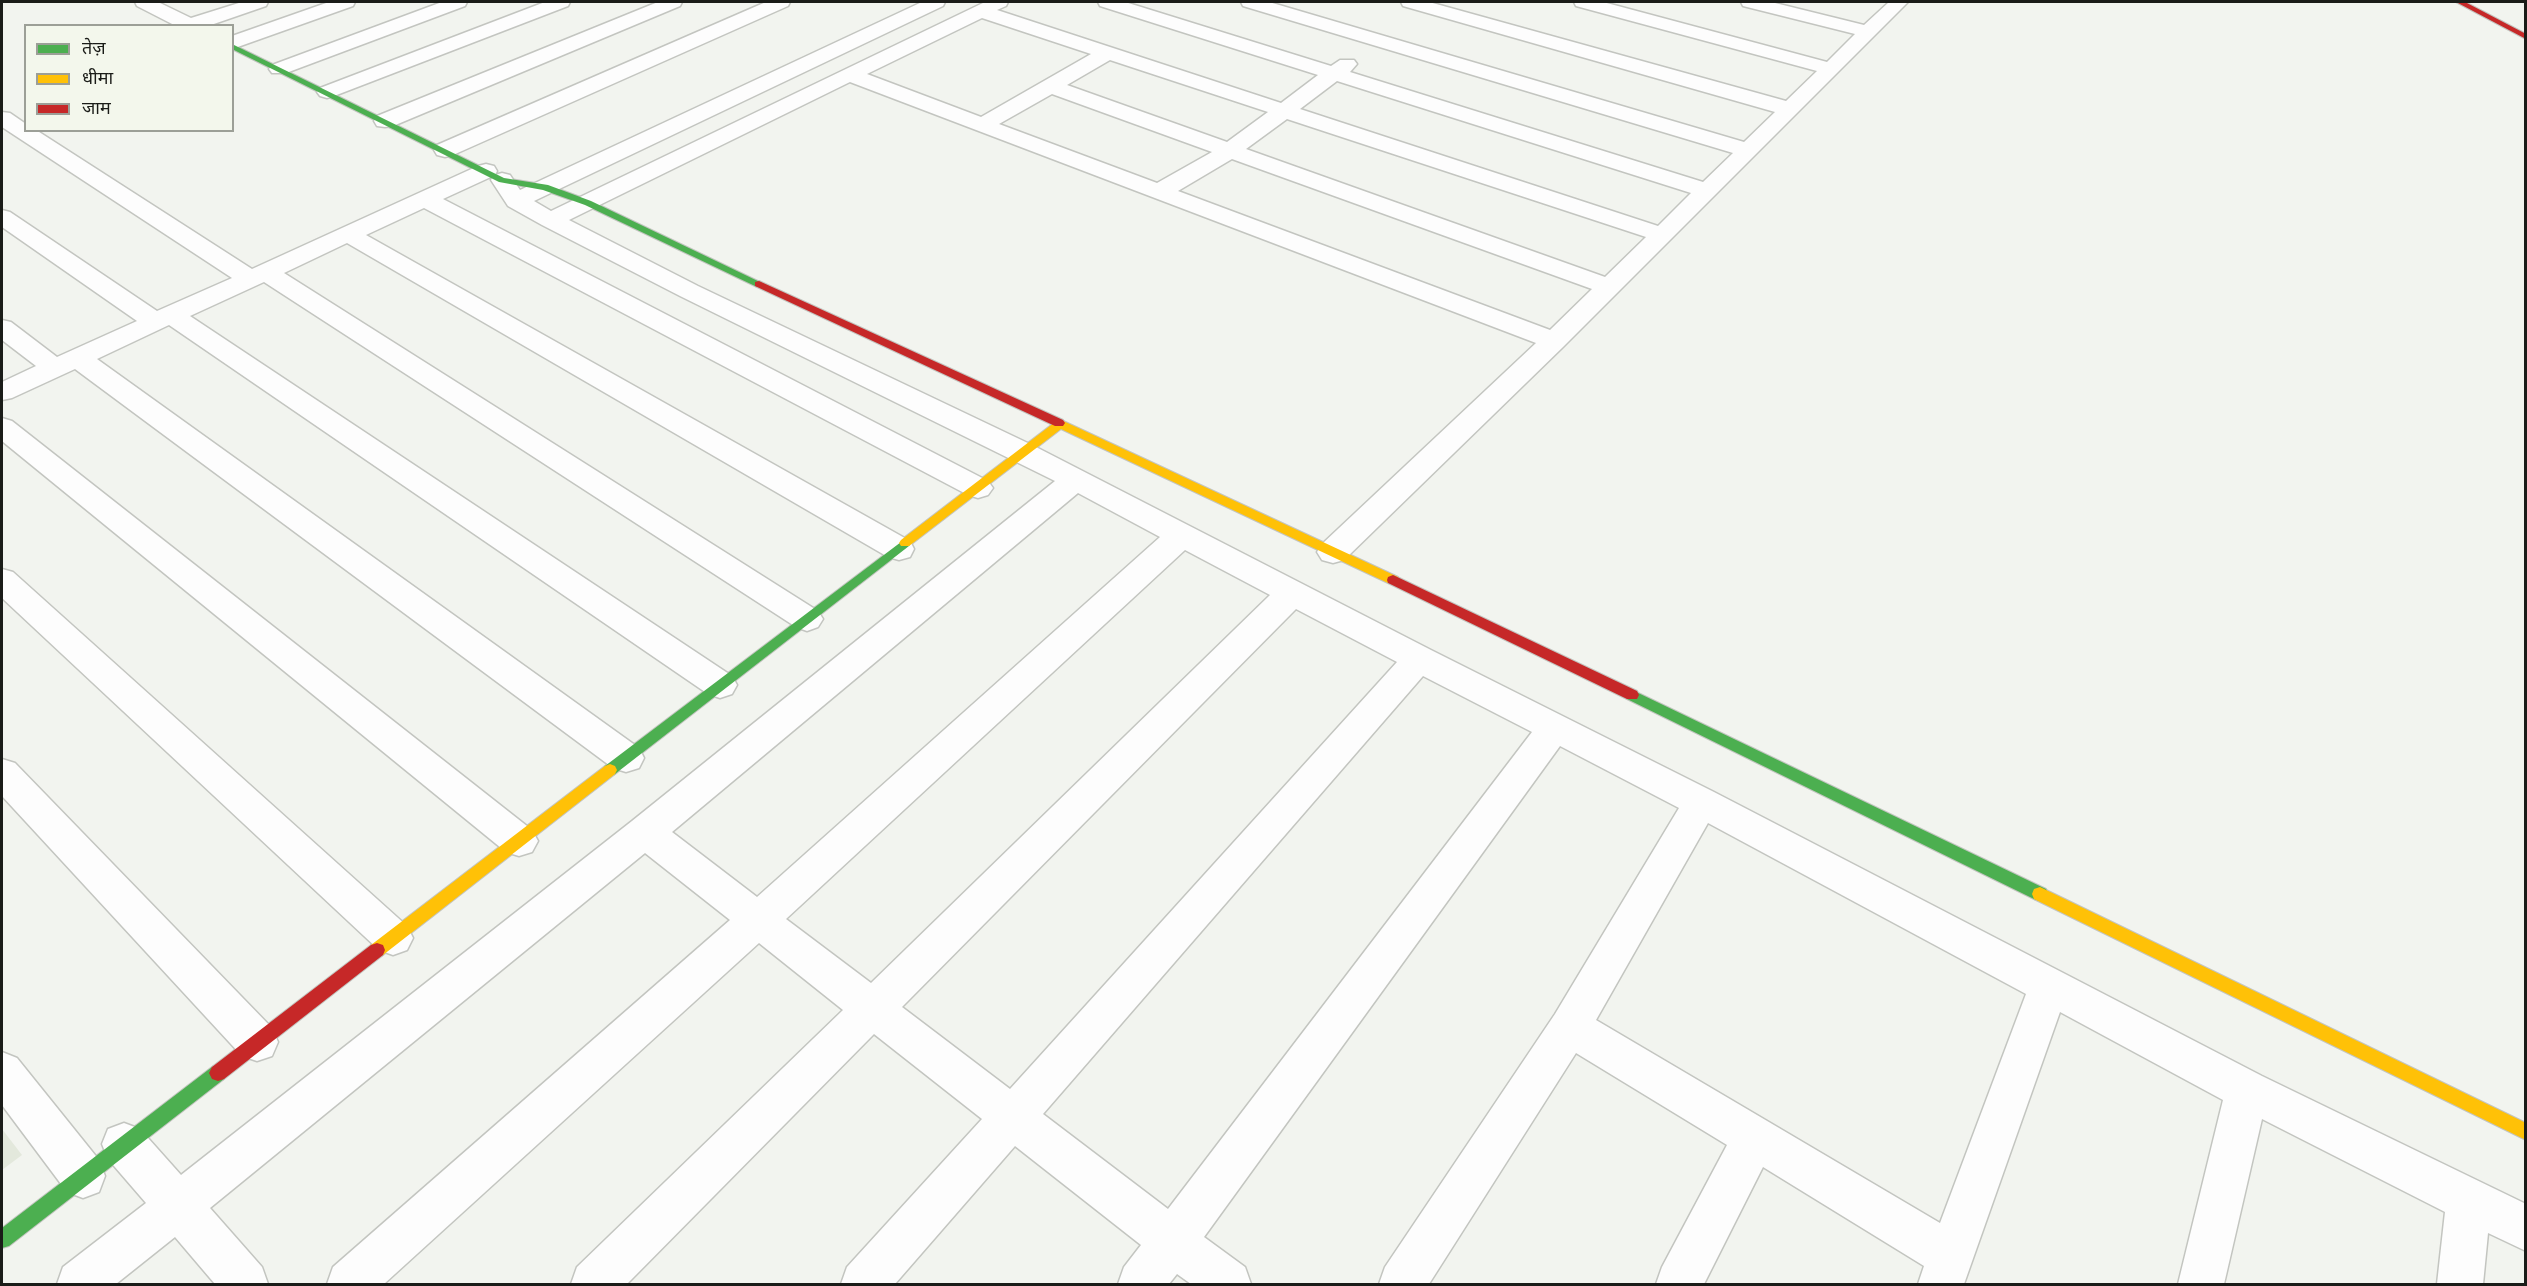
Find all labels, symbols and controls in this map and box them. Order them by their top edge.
legend [24,24,234,132]
text: तेज़ [82,37,106,57]
text: धीमा [82,67,113,87]
text: जाम [82,97,111,117]

